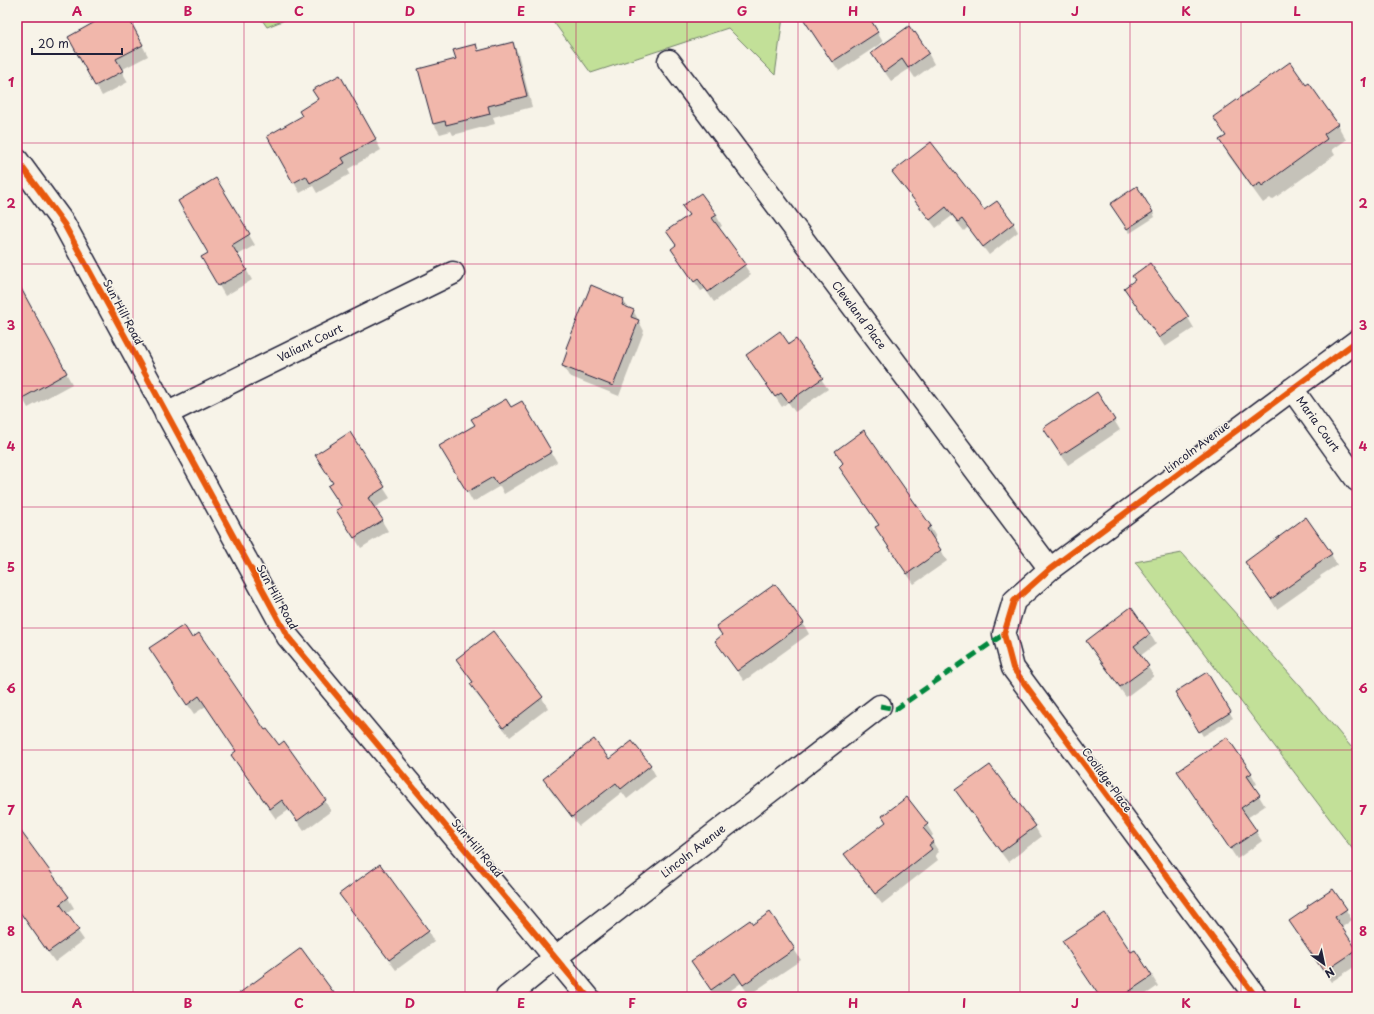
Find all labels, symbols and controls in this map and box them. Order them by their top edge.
text: A [72,1,82,20]
text: B [184,1,193,20]
text: C [294,1,304,20]
text: D [405,1,415,20]
text: E [517,1,525,20]
text: F [628,1,636,20]
text: G [737,1,747,20]
text: H [848,1,858,20]
text: I [962,1,966,20]
text: J [1071,1,1079,20]
text: K [1181,1,1191,20]
text: L [1293,1,1301,20]
scale bar [32,30,122,56]
text: 20 m [38,34,69,52]
text: 1 [8,72,14,91]
text: 1 [1360,72,1366,91]
text: 2 [6,193,16,212]
text: 2 [1358,193,1368,212]
street label: Sun Hill Road [99,276,148,348]
street label: Cleveland Place [828,277,891,353]
text: 3 [7,315,16,334]
text: 3 [1359,315,1368,334]
street label: Valiant Court [274,319,346,366]
street label: Maria Court [1292,392,1345,455]
street label: Lincoln Avenue [1160,416,1233,477]
text: 4 [7,436,16,455]
text: 4 [1359,436,1368,455]
text: 5 [7,557,15,576]
text: 5 [1359,557,1367,576]
street label: Sun Hill Road [252,561,302,632]
text: 6 [6,678,16,697]
text: 6 [1358,678,1368,697]
street label: Coolidge Place [1078,744,1137,816]
text: 7 [7,800,15,819]
text: 7 [1359,800,1367,819]
street label: Sun Hill Road [448,815,507,881]
street label: Lincoln Avenue [657,820,729,881]
text: 8 [7,921,15,940]
text: 8 [1359,921,1367,940]
north arrow [1304,944,1344,984]
text: N [1321,963,1338,982]
text: A [72,993,82,1012]
text: B [184,993,193,1012]
text: C [294,993,304,1012]
text: D [405,993,415,1012]
text: E [517,993,525,1012]
text: F [628,993,636,1012]
text: G [737,993,747,1012]
text: H [848,993,858,1012]
text: I [962,993,966,1012]
text: J [1071,993,1079,1012]
text: K [1181,993,1191,1012]
text: L [1293,993,1301,1012]

